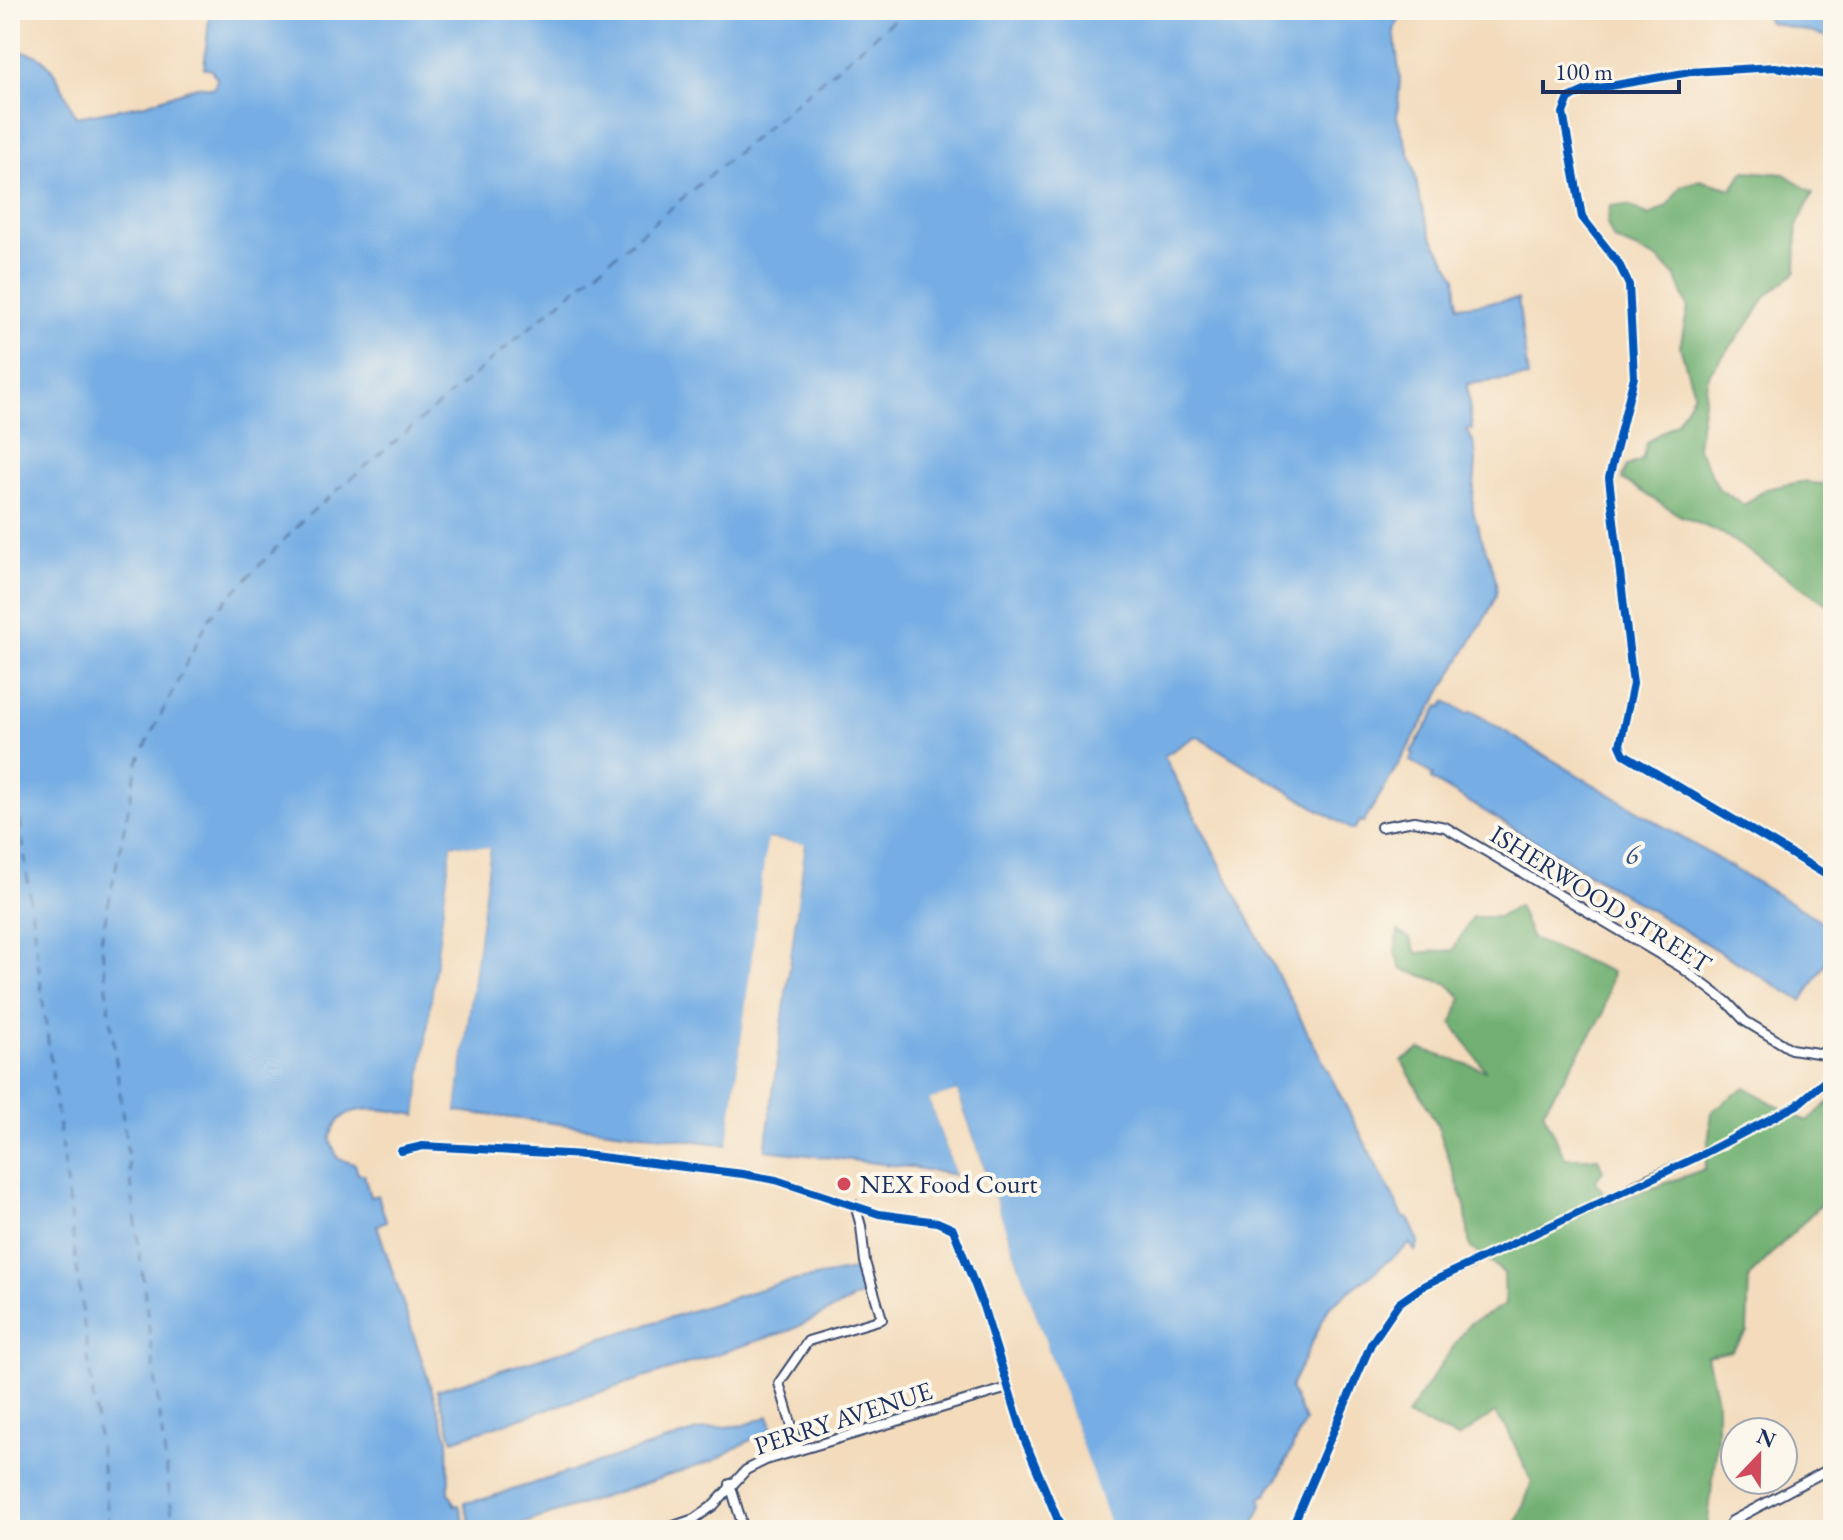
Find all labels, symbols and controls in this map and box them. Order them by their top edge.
scale bar [1543,44,1679,94]
text: 100 m [1555,56,1613,87]
street label: ISHERWOOD STREET [1484,817,1718,981]
water label: 6 [1625,836,1641,872]
place label: NEX Food Court [860,1167,1037,1201]
marker: NEX Food Court [835,1175,853,1193]
street label: PERRY AVENUE [750,1373,937,1463]
north arrow [1719,1416,1799,1496]
text: N [1753,1421,1780,1455]

